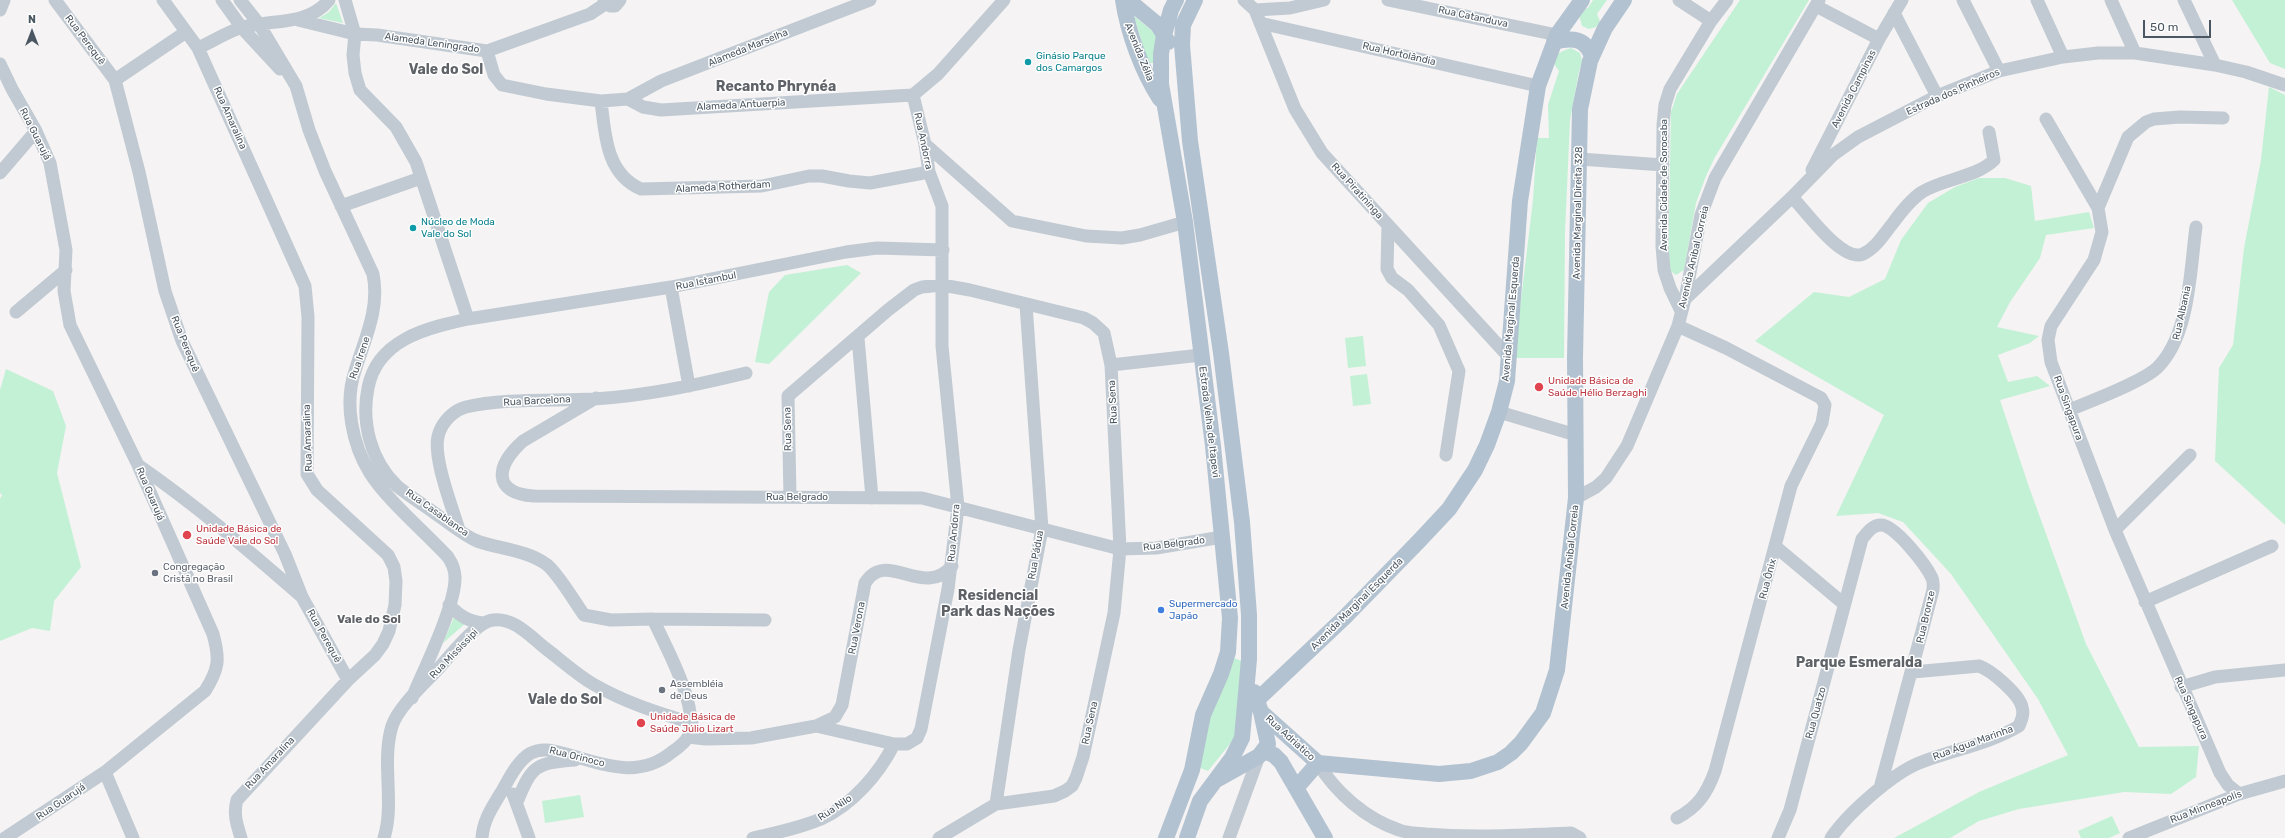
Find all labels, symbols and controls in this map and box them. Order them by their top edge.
street label: Rua Catanduva [1437,4,1509,30]
north arrow [12,12,52,52]
scale bar [2145,12,2213,38]
text: N [28,13,36,26]
street label: Rua Perequê [62,13,108,67]
text: 50 m [2150,20,2178,34]
street label: Avenida Zélia [1122,21,1156,83]
street label: Alameda Marselha [706,27,790,69]
street label: Alameda Leningrado [384,30,480,56]
street label: Rua Hortolândia [1361,40,1437,68]
street label: Avenida Campinas [1829,48,1879,130]
place label: Ginásio Parque dos Camargos [1036,50,1106,74]
marker: Ginásio Parque dos Camargos [1023,57,1033,67]
district label: Vale do Sol [409,62,483,78]
street label: Estrada dos Pinheiros [1904,66,2002,118]
district label: Recanto Phrynéa [716,79,836,95]
street label: Rua Amaralina [211,85,249,151]
street label: Alameda Antuerpia [696,97,786,113]
street label: Rua Guarujá [17,106,53,162]
street label: Rua Andorra [911,111,935,171]
street label: Avenida Cidade de Sorocaba [1658,119,1670,251]
street label: Avenida Marginal Direita 328 [1571,146,1585,280]
street label: Rua Piratininga [1329,161,1385,221]
street label: Alameda Rotherdam [675,179,771,195]
street label: Avenida Anibal Correia [1676,205,1712,309]
place label: Núcleo de Moda Vale do Sol [421,216,495,240]
marker: Núcleo de Moda Vale do Sol [408,223,418,233]
street label: Avenida Marginal Esquerda [1500,256,1522,382]
street label: Rua Istambul [675,269,737,293]
street label: Rua Albania [2170,285,2194,341]
street label: Rua Perequê [168,314,202,374]
street label: Rua Irene [347,335,373,381]
street label: Estrada Velha de Itapevi [1196,366,1222,478]
street label: Rua Singapura [2051,374,2085,442]
place label: Unidade Básica de Saúde Hélio Berzaghi [1548,375,1647,398]
street label: Rua Sena [1106,380,1120,424]
marker: Unidade Básica de Saúde Hélio Berzaghi [1533,381,1545,393]
street label: Rua Barcelona [503,393,571,409]
street label: Rua Amaralina [301,404,315,472]
street label: Rua Sena [782,407,794,451]
street label: Rua Guarujá [133,466,167,522]
street label: Rua Casablanca [403,487,471,539]
street label: Rua Belgrado [766,491,828,503]
street label: Rua Andorra [945,504,963,562]
street label: Avenida Anibal Correia [1559,504,1581,610]
place label: Unidade Básica de Saúde Vale do Sol [196,523,282,546]
marker: Unidade Básica de Saúde Vale do Sol [181,529,193,541]
street label: Rua Pádua [1026,529,1046,581]
street label: Rua Belgrado [1142,534,1206,554]
street label: Avenida Marginal Esquerda [1308,555,1406,653]
street label: Rua Ônix [1757,558,1779,600]
place label: Congregação Cristã no Brasil [163,561,233,584]
marker: Congregação Cristã no Brasil [150,568,160,578]
district label: Residencial Park das Nações [941,588,1055,620]
street label: Rua Bronze [1914,590,1938,644]
place label: Supermercado Japão [1169,598,1238,622]
street label: Rua Verona [846,601,868,655]
marker: Supermercado Japão [1156,605,1166,615]
street label: Rua Perequê [304,607,344,665]
district label: Vale do Sol [337,613,401,627]
street label: Rua Mississipi [427,627,481,681]
district label: Parque Esmeralda [1796,655,1922,671]
street label: Rua Singapura [2172,675,2210,741]
place label: Assembléia de Deus [670,678,723,702]
marker: Assembléia de Deus [657,685,667,695]
street label: Rua Quatzo [1803,686,1829,740]
district label: Vale do Sol [528,692,602,708]
street label: Rua Sena [1080,700,1100,746]
place label: Unidade Básica de Saúde Júlio Lizart [650,711,736,734]
street label: Rua Adriatico [1263,713,1317,763]
marker: Unidade Básica de Saúde Júlio Lizart [635,717,647,729]
street label: Rua Água Marinha [1931,723,2015,763]
street label: Rua Amaralina [243,734,297,792]
street label: Rua Orinoco [548,744,606,770]
street label: Rua Guarujá [34,781,88,823]
street label: Rua Minneapolis [2168,788,2244,826]
street label: Rua Nilo [816,792,854,824]

